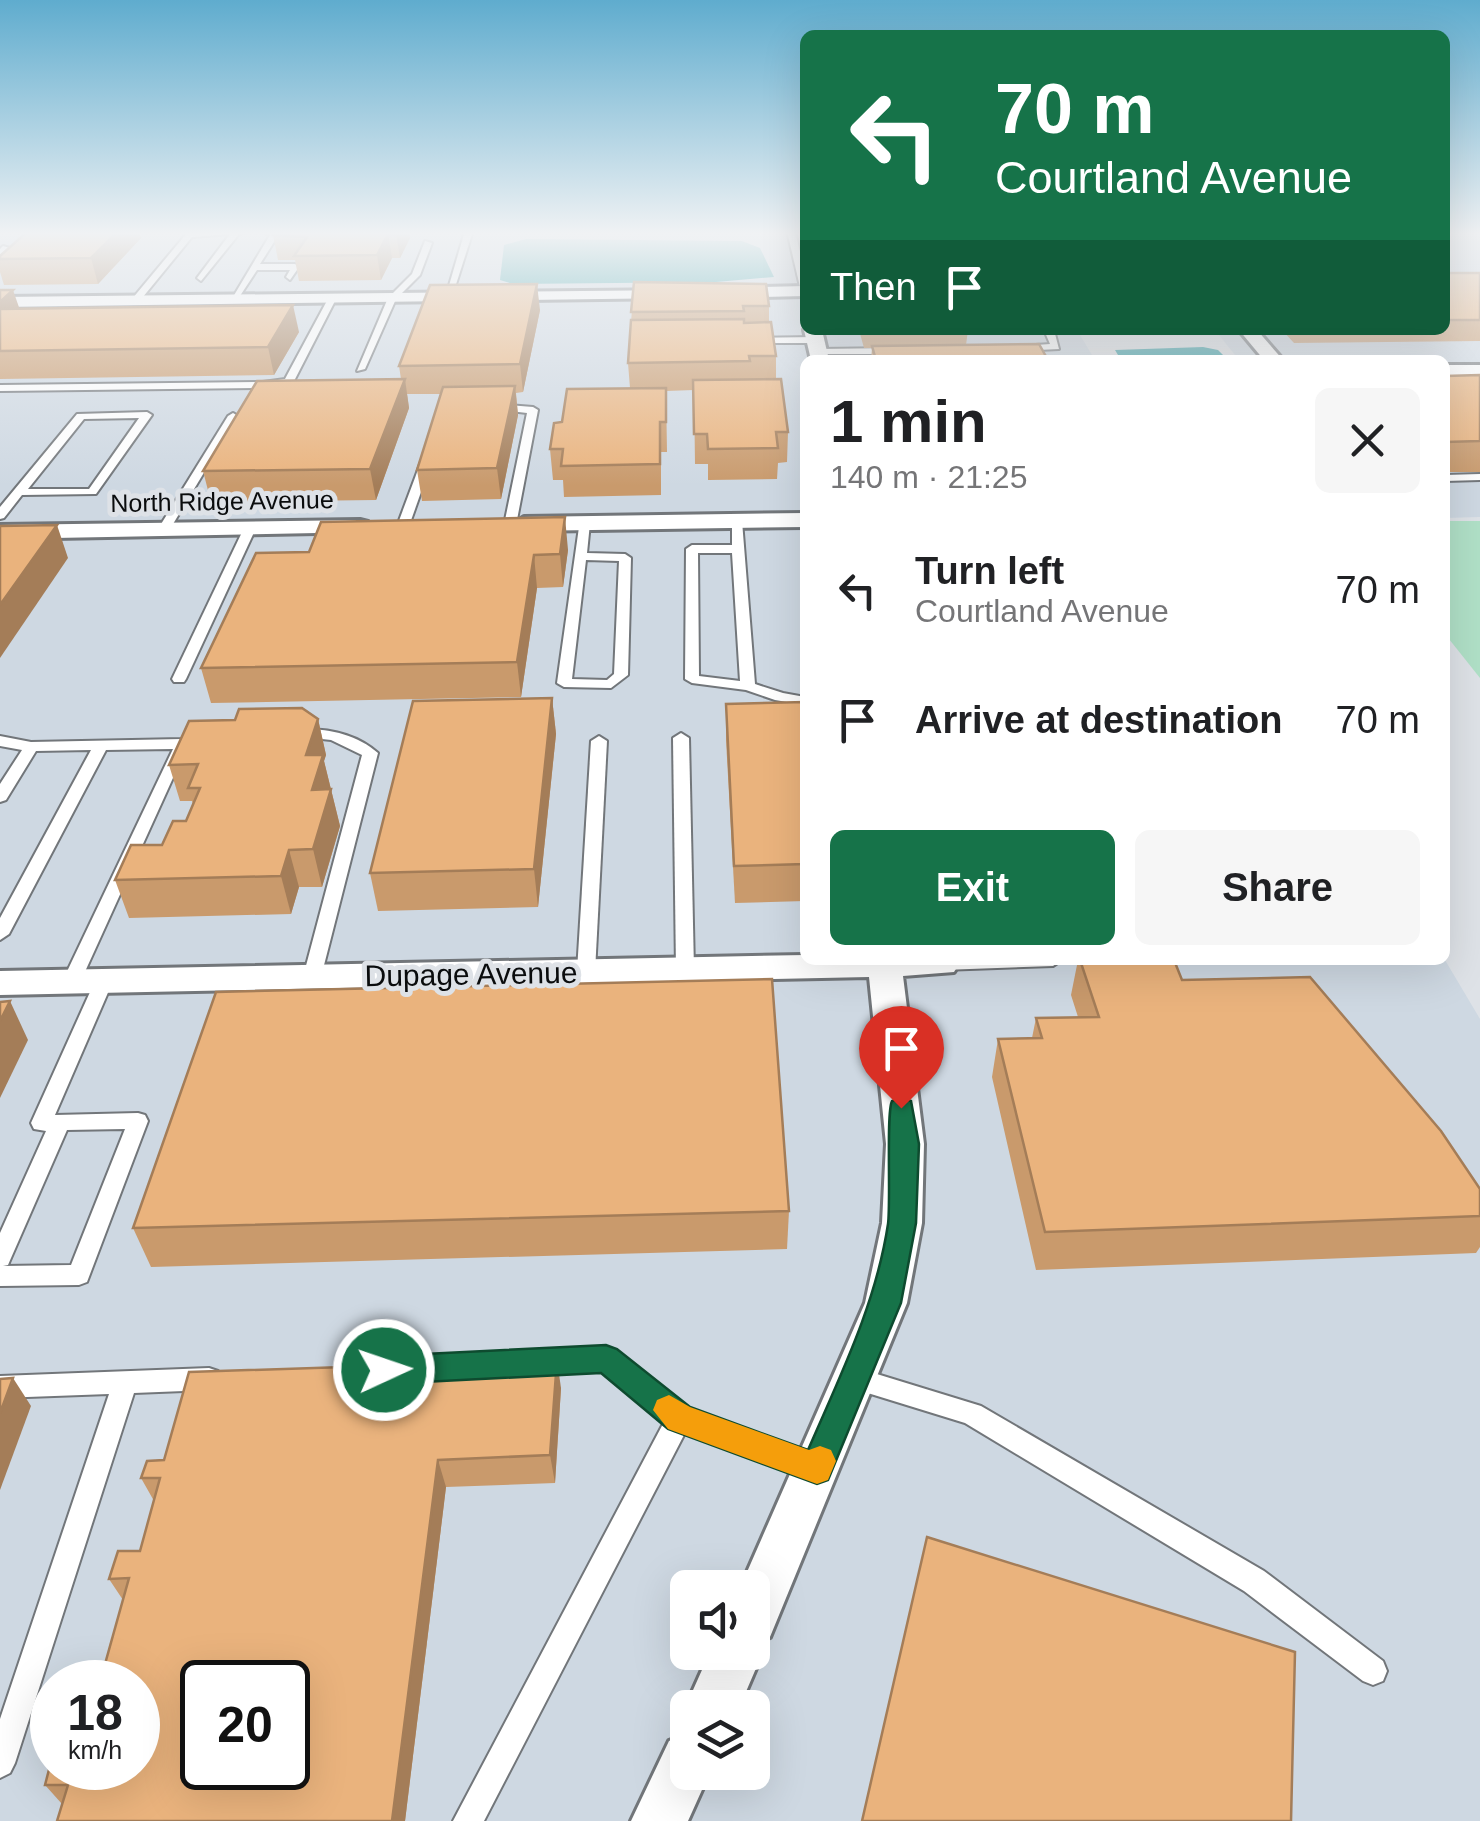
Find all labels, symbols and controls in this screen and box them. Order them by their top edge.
icon: left [830,70,960,200]
text: 70 m [995,70,1155,148]
text: Courtland Avenue [995,152,1352,203]
icon: arrive [937,260,992,315]
text: Then [830,266,917,308]
text: 1 min [830,388,987,455]
button: close [1315,388,1420,493]
text: 140 m · 21:25 [830,459,1027,495]
street label: North Ridge Avenue [110,485,334,517]
text: Turn left [915,550,1064,592]
icon: left [830,563,885,618]
text: 70 m [1336,569,1420,611]
text: Courtland Avenue [915,593,1169,629]
icon: arrive [830,693,885,748]
text: Arrive at destination [915,699,1282,741]
text: 70 m [1336,699,1420,741]
button: Exit [830,830,1115,945]
button: Share [1135,830,1420,945]
street label: Dupage Avenue [364,956,578,992]
pin [859,1006,944,1109]
icon: arrive [874,1021,929,1076]
position arrow [332,1318,436,1422]
map controls [670,1570,770,1790]
button: sound [670,1570,770,1670]
speed limit sign: 20 [180,1660,310,1790]
text: 18 [67,1685,123,1741]
button: layers [670,1690,770,1790]
text: km/h [68,1736,122,1764]

